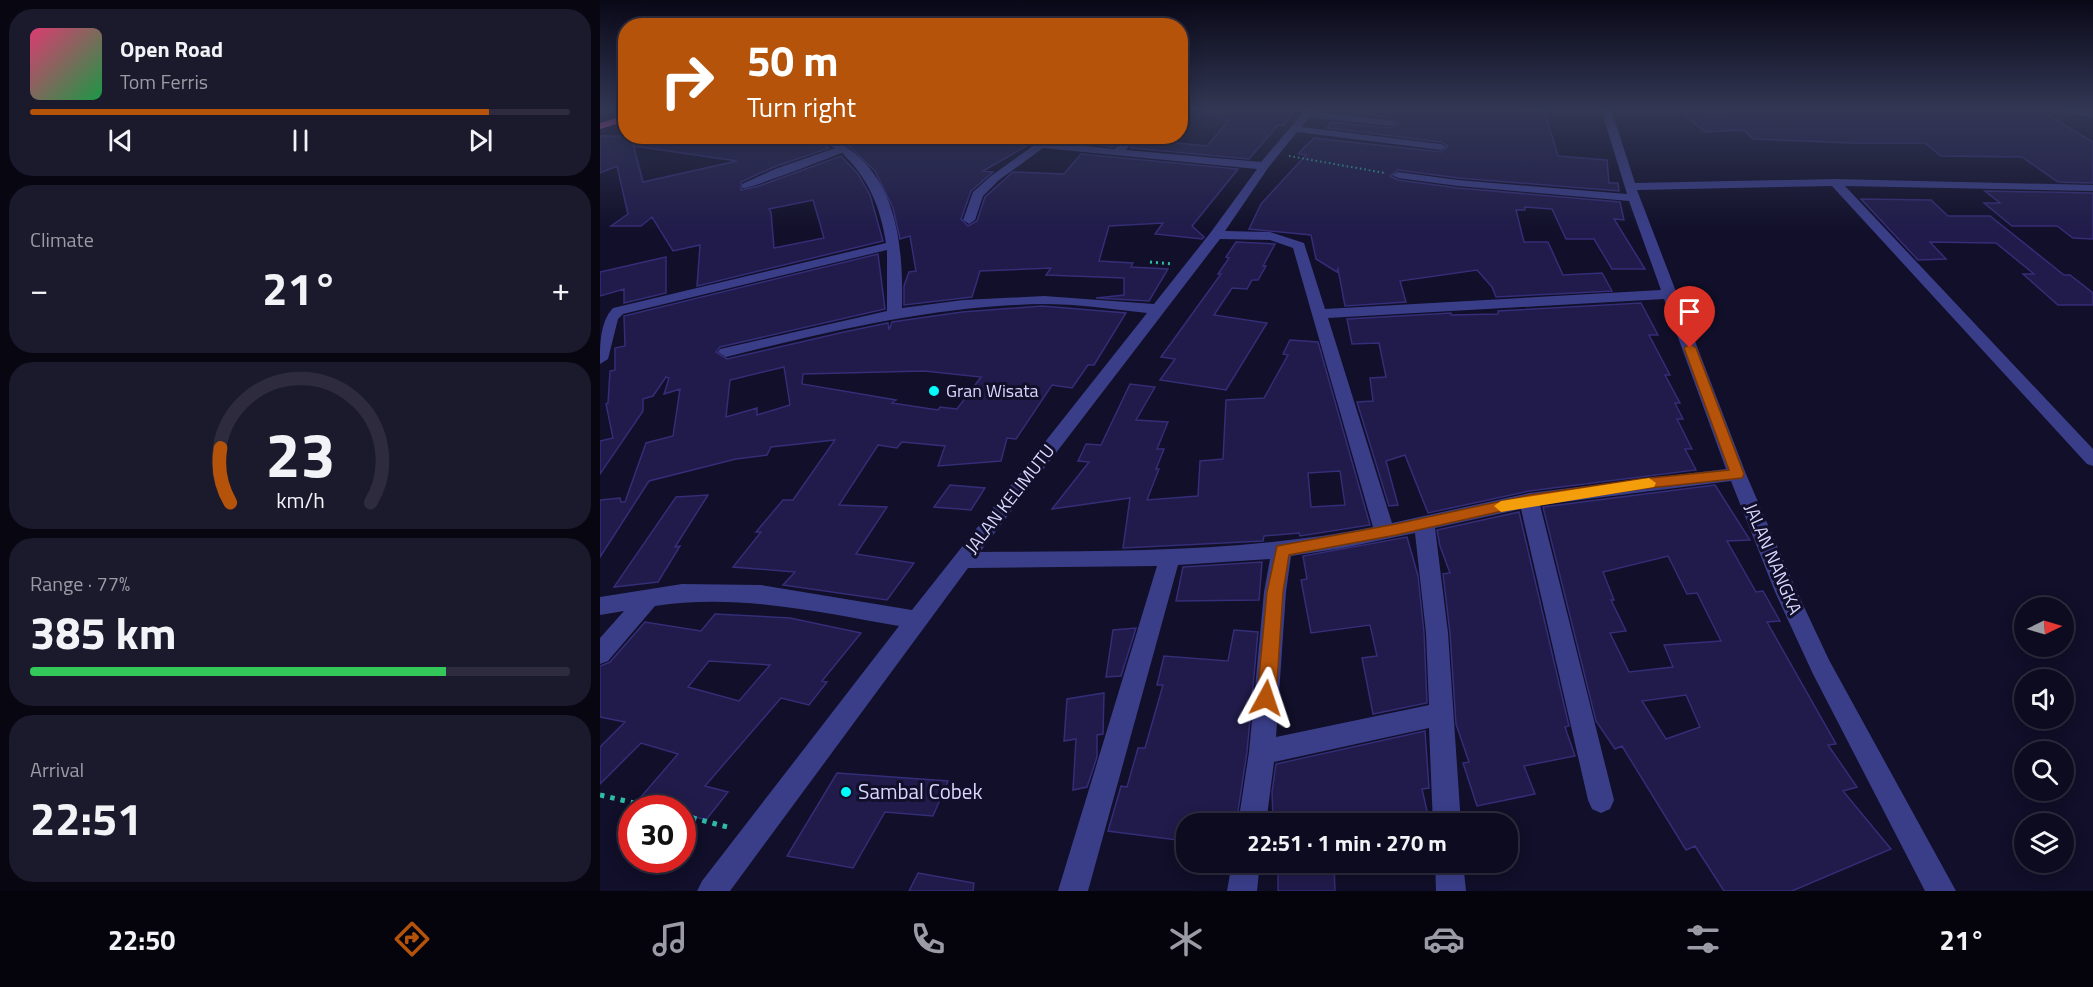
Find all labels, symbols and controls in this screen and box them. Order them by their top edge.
text: 50 m [747,28,839,92]
text: Open Road [120,32,223,66]
icon: right [648,42,726,120]
text: Tom Ferris [120,66,208,97]
text: Turn right [747,86,856,127]
icon: previous [104,124,137,157]
icon: pause [284,124,317,157]
icon: next [464,124,497,157]
text: Climate [30,224,94,255]
text: 21° [262,254,338,322]
text: − [30,264,48,314]
text: + [552,264,570,314]
pin [1664,286,1715,348]
icon: arrive [1673,295,1706,328]
place label: Gran Wisata [946,377,1039,404]
marker: Gran Wisata [927,384,941,398]
text: 23 [265,406,335,501]
street label: JALAN KELIMUTU [958,438,1061,559]
text: km/h [276,484,324,516]
street label: JALAN NANGKA [1738,499,1809,619]
text: Range · 77% [30,568,130,599]
north arrow [2014,597,2074,657]
map controls [2014,597,2074,873]
text: 385 km [30,598,176,666]
position arrow [1234,666,1298,730]
button: sound [2014,669,2074,729]
button: search [2014,741,2074,801]
text: Arrival [30,754,84,785]
place label: Sambal Cobek [858,775,983,807]
text: 22:51 [30,784,142,852]
marker: Sambal Cobek [839,785,853,799]
speed limit sign: 30 [618,795,696,873]
button: layers [2014,813,2074,873]
text: 22:51 · 1 min · 270 m [1247,826,1447,860]
icon: directions [391,918,433,960]
icon: music [649,918,691,960]
icon: phone [907,918,949,960]
icon: climate [1165,918,1207,960]
icon: car [1423,918,1465,960]
icon: filters [1682,918,1724,960]
text: 22:50 [108,919,175,960]
text: 21° [1940,919,1985,960]

